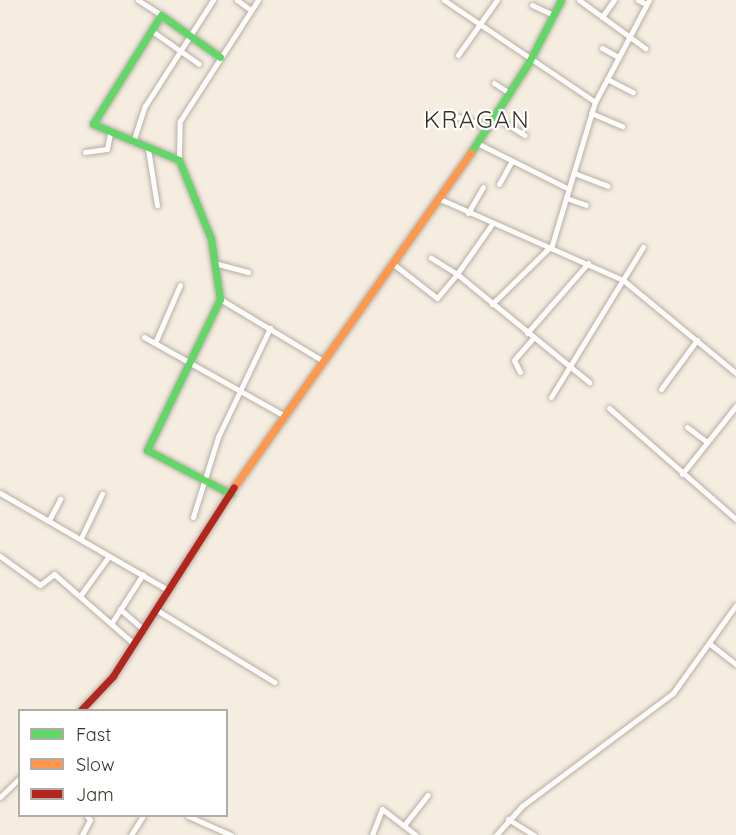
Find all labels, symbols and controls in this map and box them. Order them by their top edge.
district label: KRAGAN [424,106,530,134]
legend [18,709,228,817]
text: Fast [76,723,111,746]
text: Slow [76,753,114,776]
text: Jam [76,783,114,806]

